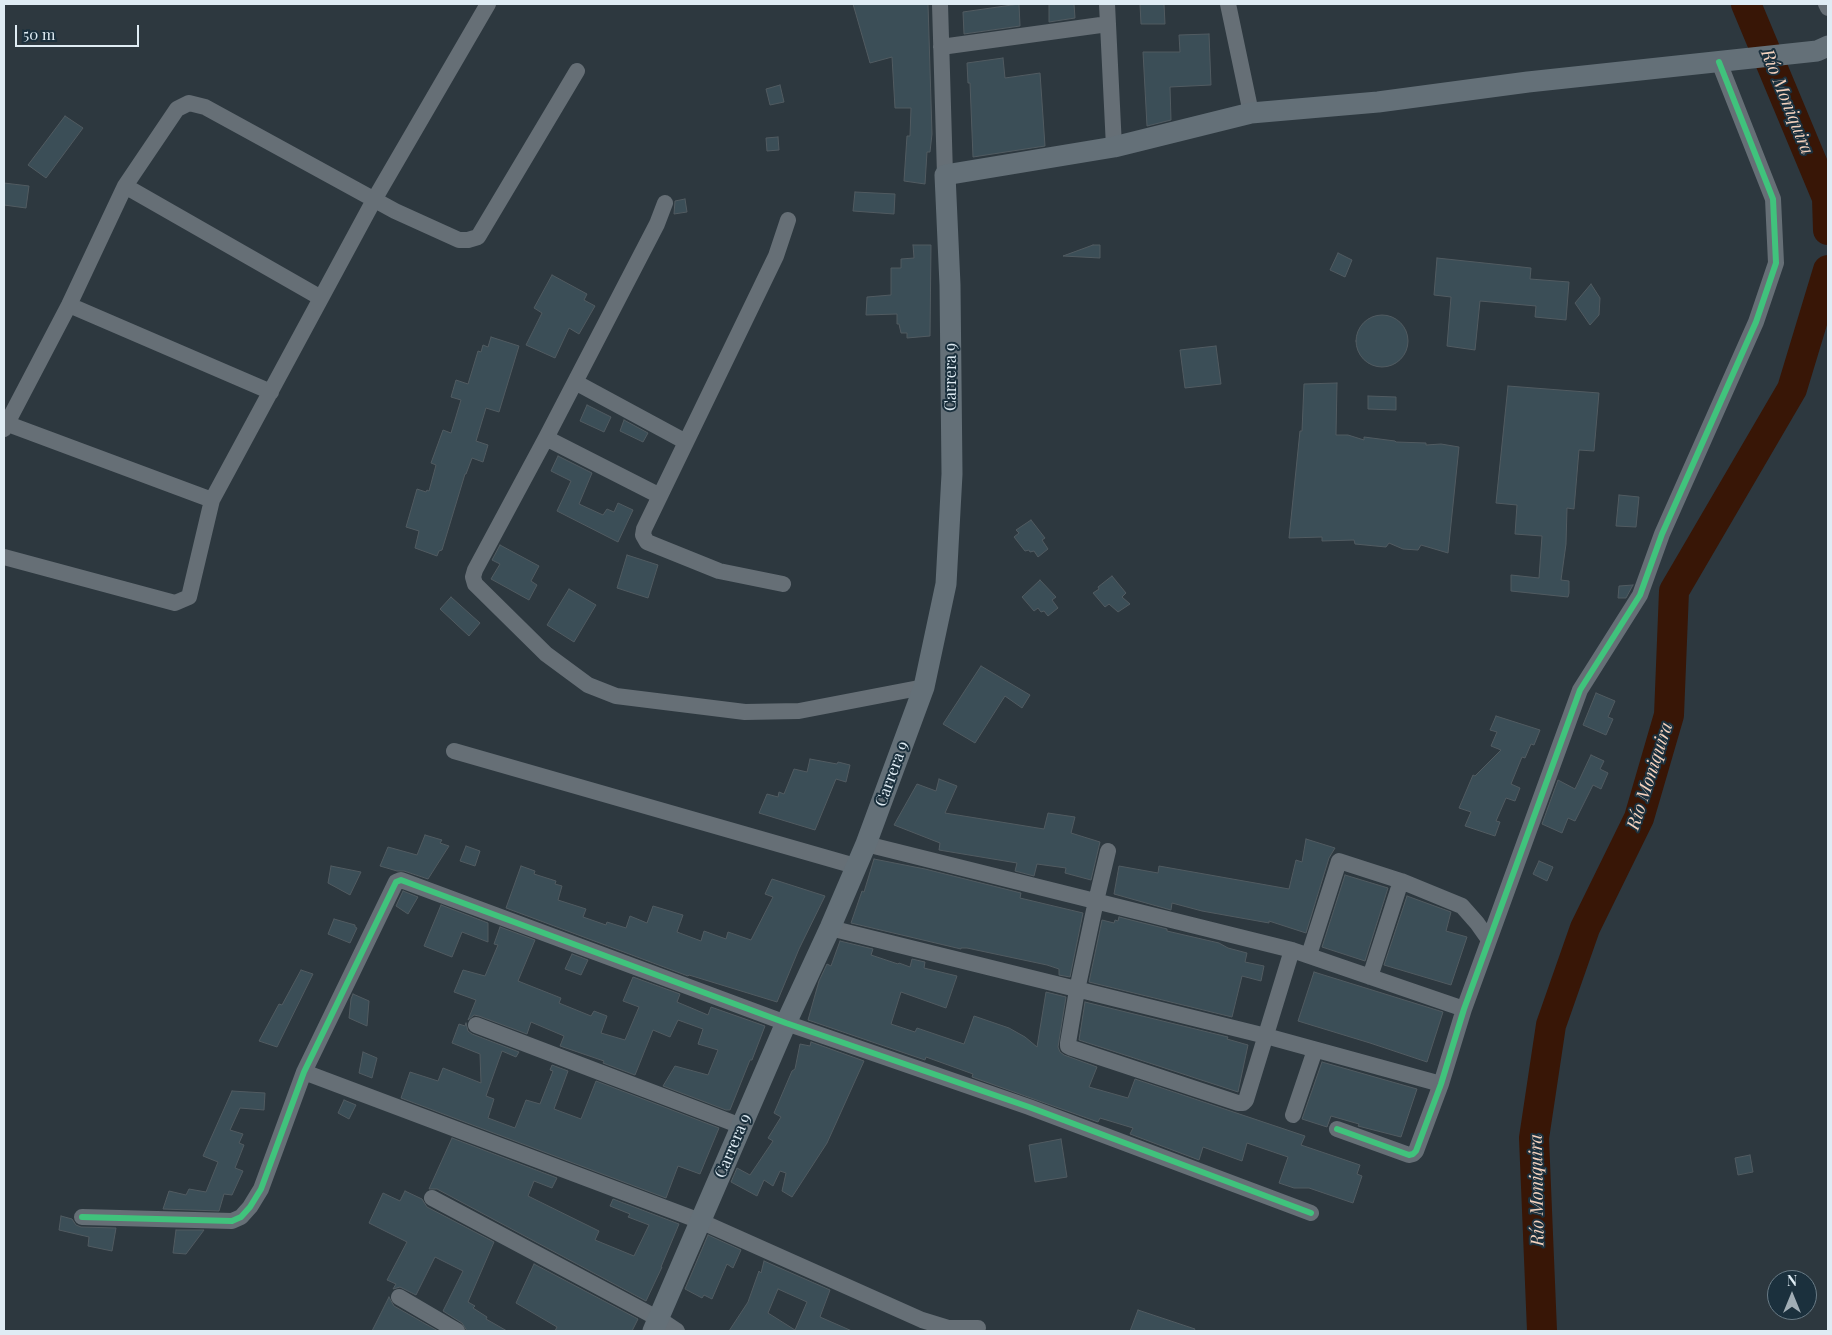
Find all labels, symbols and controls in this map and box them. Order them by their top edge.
scale bar [18,15,141,47]
text: 50 m [23,24,55,44]
water label: Río Moniquira [1756,46,1818,158]
street label: Carrera 9 [941,343,961,411]
water label: Río Moniquira [1622,719,1678,833]
street label: Carrera 9 [871,739,913,809]
street label: Carrera 9 [711,1111,755,1181]
water label: Río Moniquira [1525,1134,1549,1246]
north arrow [1767,1270,1817,1320]
text: N [1787,1271,1797,1290]

